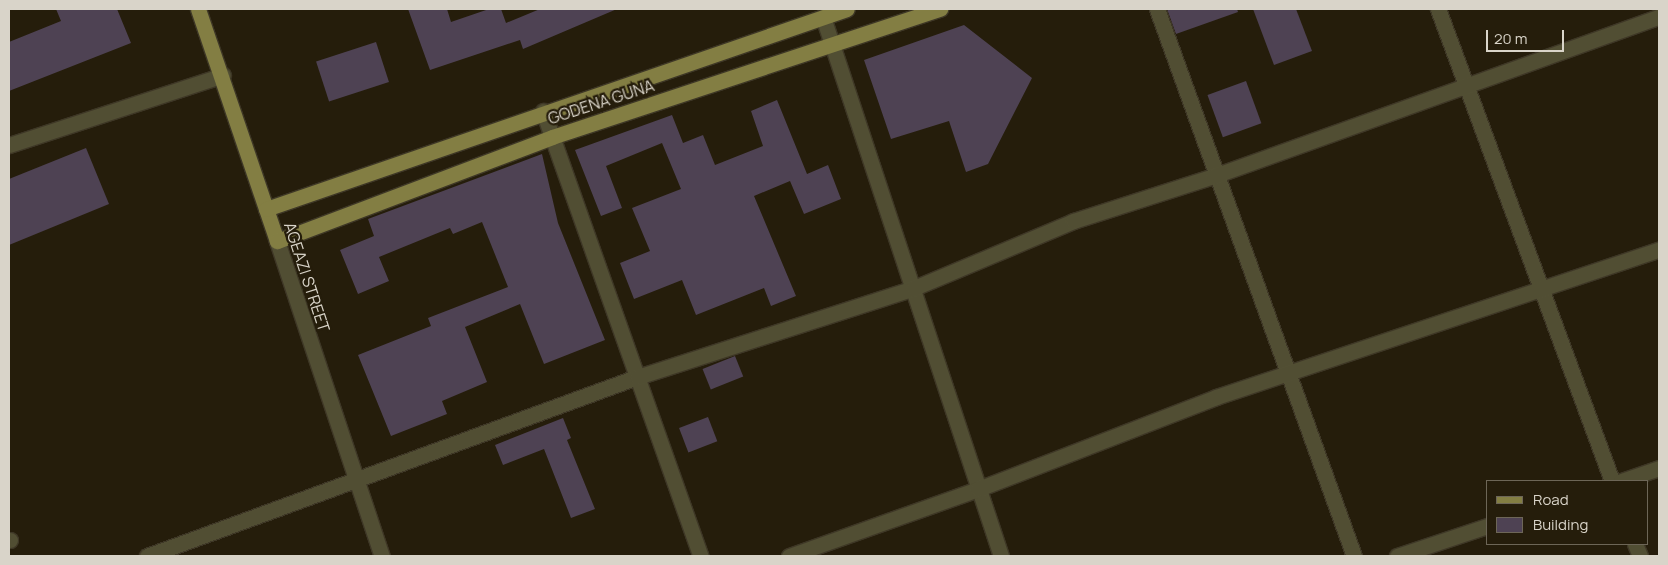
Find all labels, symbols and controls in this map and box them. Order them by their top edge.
scale bar [1488,20,1566,52]
text: 20 m [1494,28,1527,49]
street label: GODENA GUNA [545,76,657,128]
street label: AGEAZI STREET [280,220,334,334]
legend [1486,480,1648,545]
text: Road [1533,489,1569,510]
text: Building [1533,514,1588,535]

